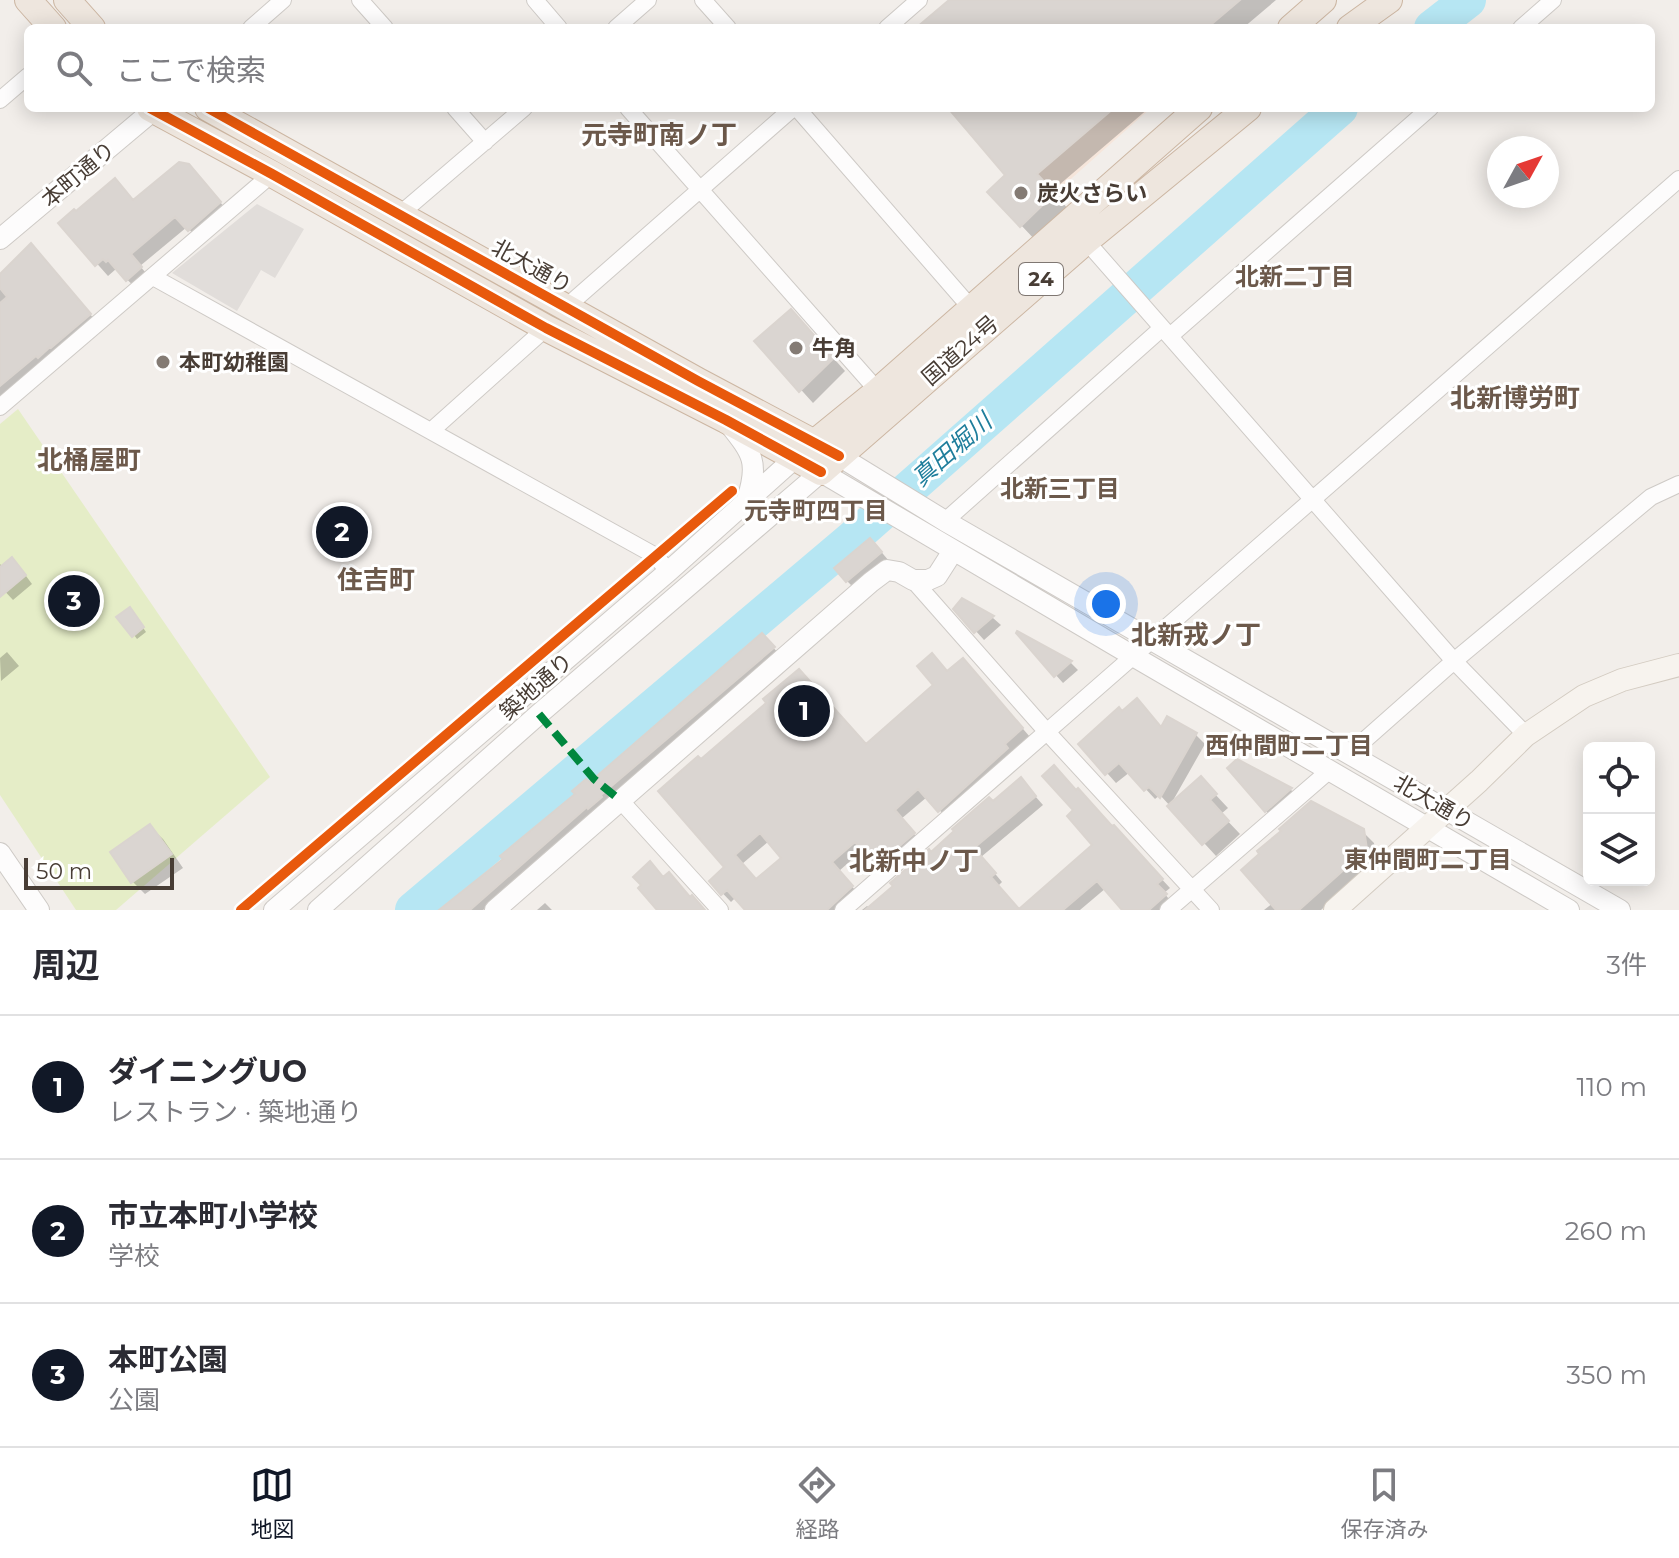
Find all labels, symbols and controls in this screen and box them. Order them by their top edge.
search box [24,24,1655,112]
icon: search [52,46,96,90]
text: ここで検索 [116,52,266,89]
district label: 元寺町南ノ丁 [581,119,737,151]
street label: 本町通り [36,136,121,213]
north arrow [1487,136,1559,208]
place label: 炭火さらい [1037,180,1147,207]
marker: 炭火さらい [1012,184,1030,202]
street label: 北大通り [487,233,577,300]
district label: 北新二丁目 [1235,262,1355,291]
road number: 24 [1019,263,1063,295]
street label: 国道24号 [917,310,1004,391]
place label: 牛角 [812,335,856,362]
marker: 牛角 [787,339,805,357]
place label: 本町幼稚園 [179,349,289,376]
marker: 本町幼稚園 [154,353,172,371]
district label: 北新博労町 [1450,382,1580,414]
water label: 真田堀川 [906,405,1000,492]
district label: 北桶屋町 [37,444,141,476]
district label: 北新三丁目 [1000,474,1120,503]
district label: 元寺町四丁目 [744,496,888,525]
pin: 2 [316,502,368,562]
district label: 住吉町 [337,564,415,596]
pin: 3 [48,571,100,631]
your location [1086,584,1126,624]
district label: 北新戎ノ丁 [1131,619,1261,651]
street label: 築地通り [494,647,578,725]
pin: 1 [778,681,830,741]
district label: 西仲間町二丁目 [1205,731,1373,760]
map controls [1583,742,1655,886]
button: locate [1583,742,1655,814]
street label: 北大通り [1389,769,1479,836]
button: layers [1583,814,1655,886]
district label: 北新中ノ丁 [849,845,979,877]
district label: 東仲間町二丁目 [1344,845,1512,874]
scale bar [24,854,174,890]
text: 50 m [36,858,92,885]
text: 周辺 [32,944,100,986]
text: 3件 [1606,949,1647,981]
text: ダイニングUO [108,1053,307,1090]
text: 1 [53,1071,63,1103]
text: 110 m [1577,1071,1647,1103]
text: レストラン · 築地通り [108,1096,362,1128]
text: 市立本町小学校 [108,1197,318,1234]
text: 2 [50,1215,66,1247]
text: 260 m [1565,1215,1647,1247]
text: 学校 [108,1240,160,1272]
text: 本町公園 [108,1341,228,1378]
text: 3 [50,1359,66,1391]
text: 350 m [1566,1359,1647,1391]
text: 公園 [108,1384,160,1416]
tab: 地図 [250,1463,295,1543]
tab: 経路 [795,1463,840,1543]
tab: 保存済み [1340,1463,1429,1543]

